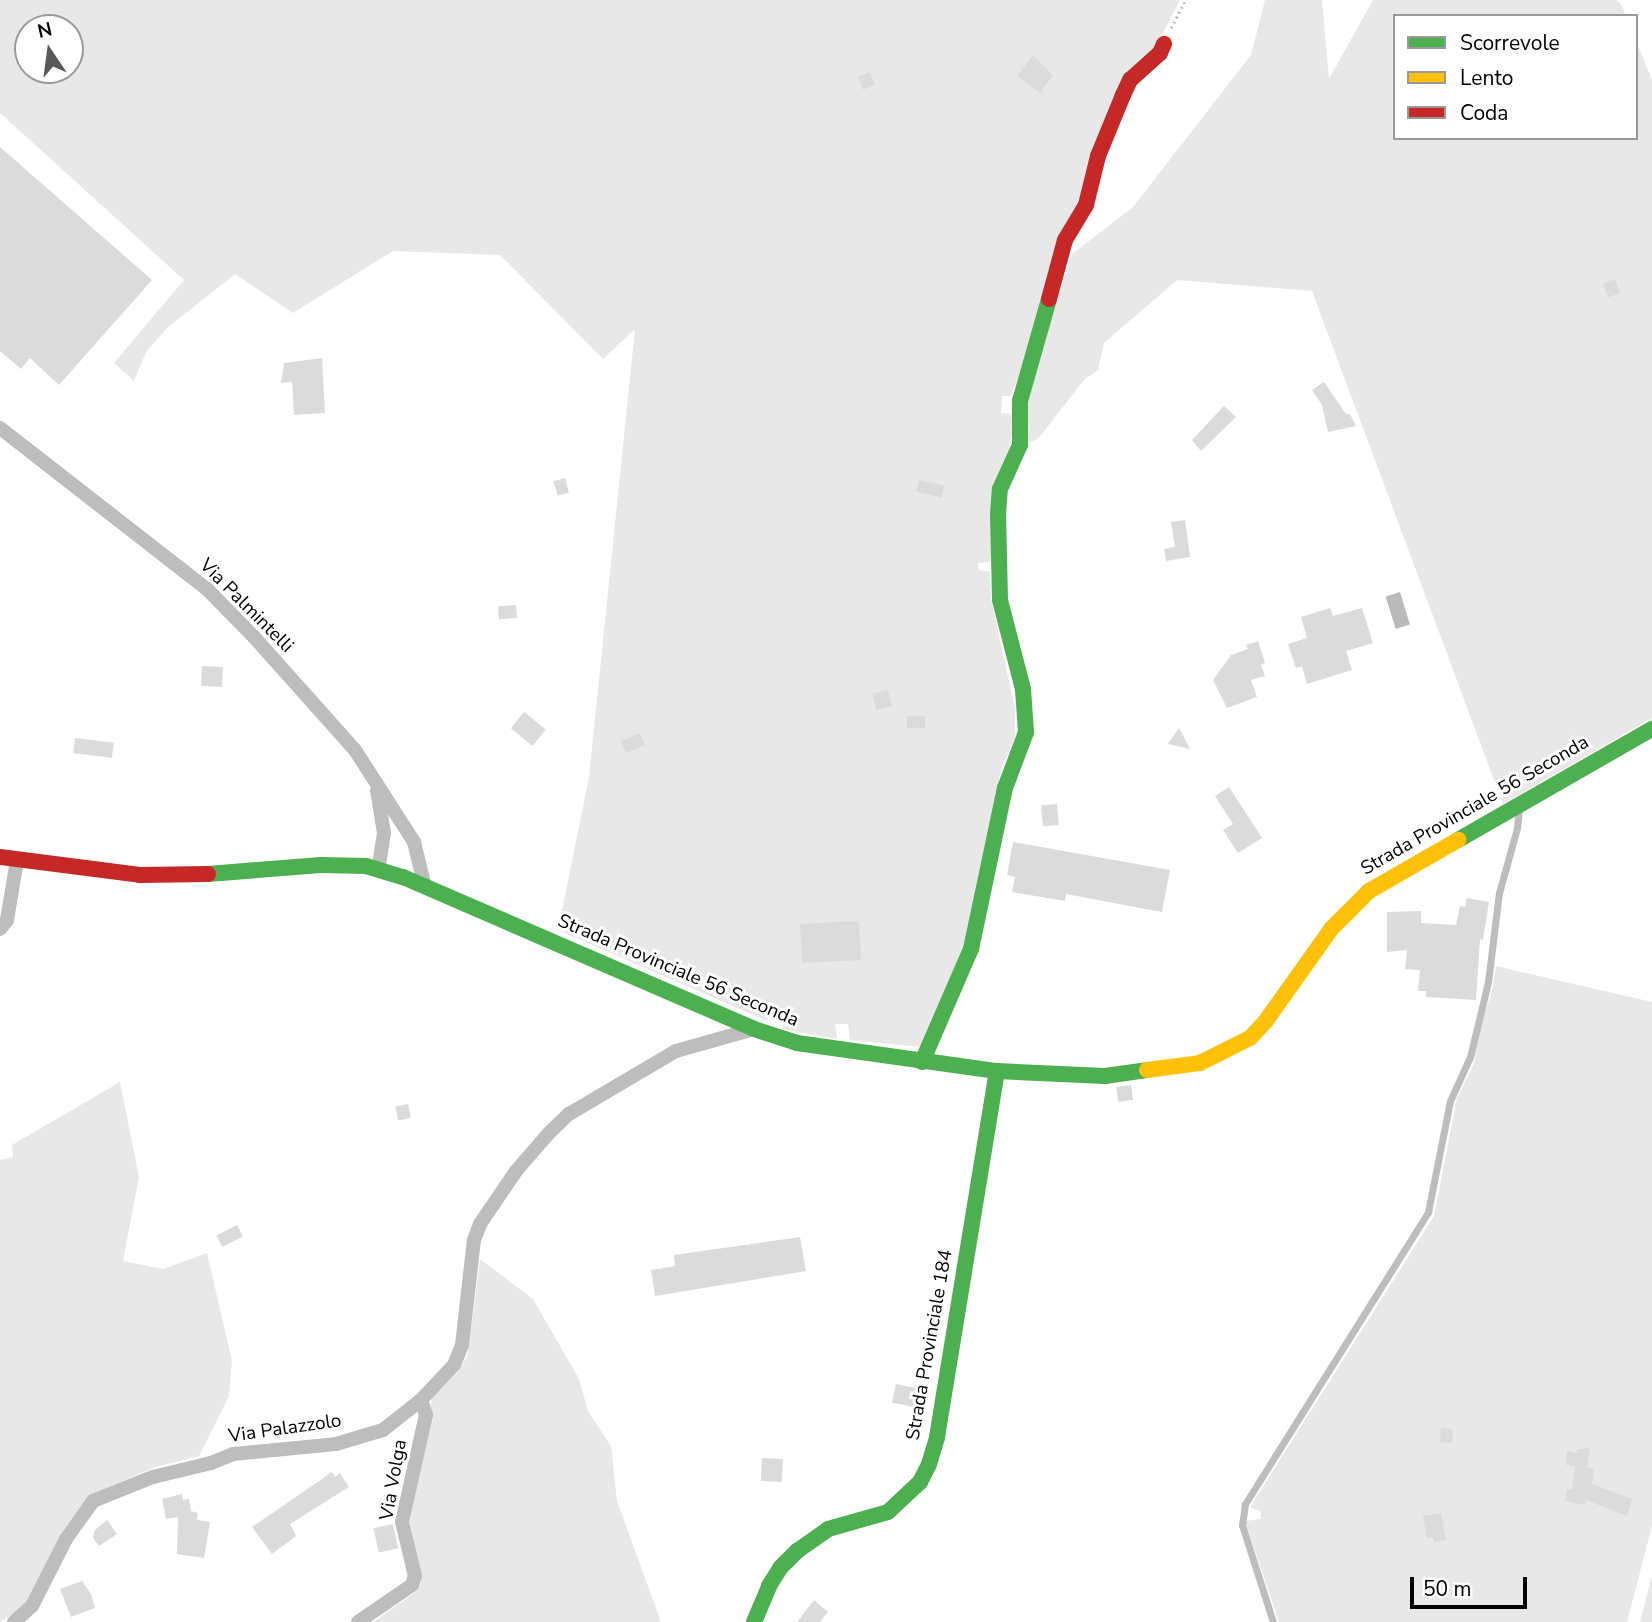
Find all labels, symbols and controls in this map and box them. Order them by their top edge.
north arrow [14,14,84,84]
legend [1393,14,1638,140]
text: N [35,16,55,45]
text: Scorrevole [1460,29,1560,57]
text: Lento [1460,64,1513,92]
text: Coda [1460,99,1508,127]
street label: Via Palmintelli [194,554,298,658]
street label: Strada Provinciale 56 Seconda [1357,731,1593,881]
street label: Strada Provinciale 56 Seconda [554,910,802,1032]
street label: Strada Provinciale 184 [902,1248,958,1442]
street label: Via Palazzolo [227,1410,343,1448]
street label: Via Volga [376,1438,412,1522]
scale bar [1414,1562,1531,1606]
text: 50 m [1423,1575,1472,1603]

